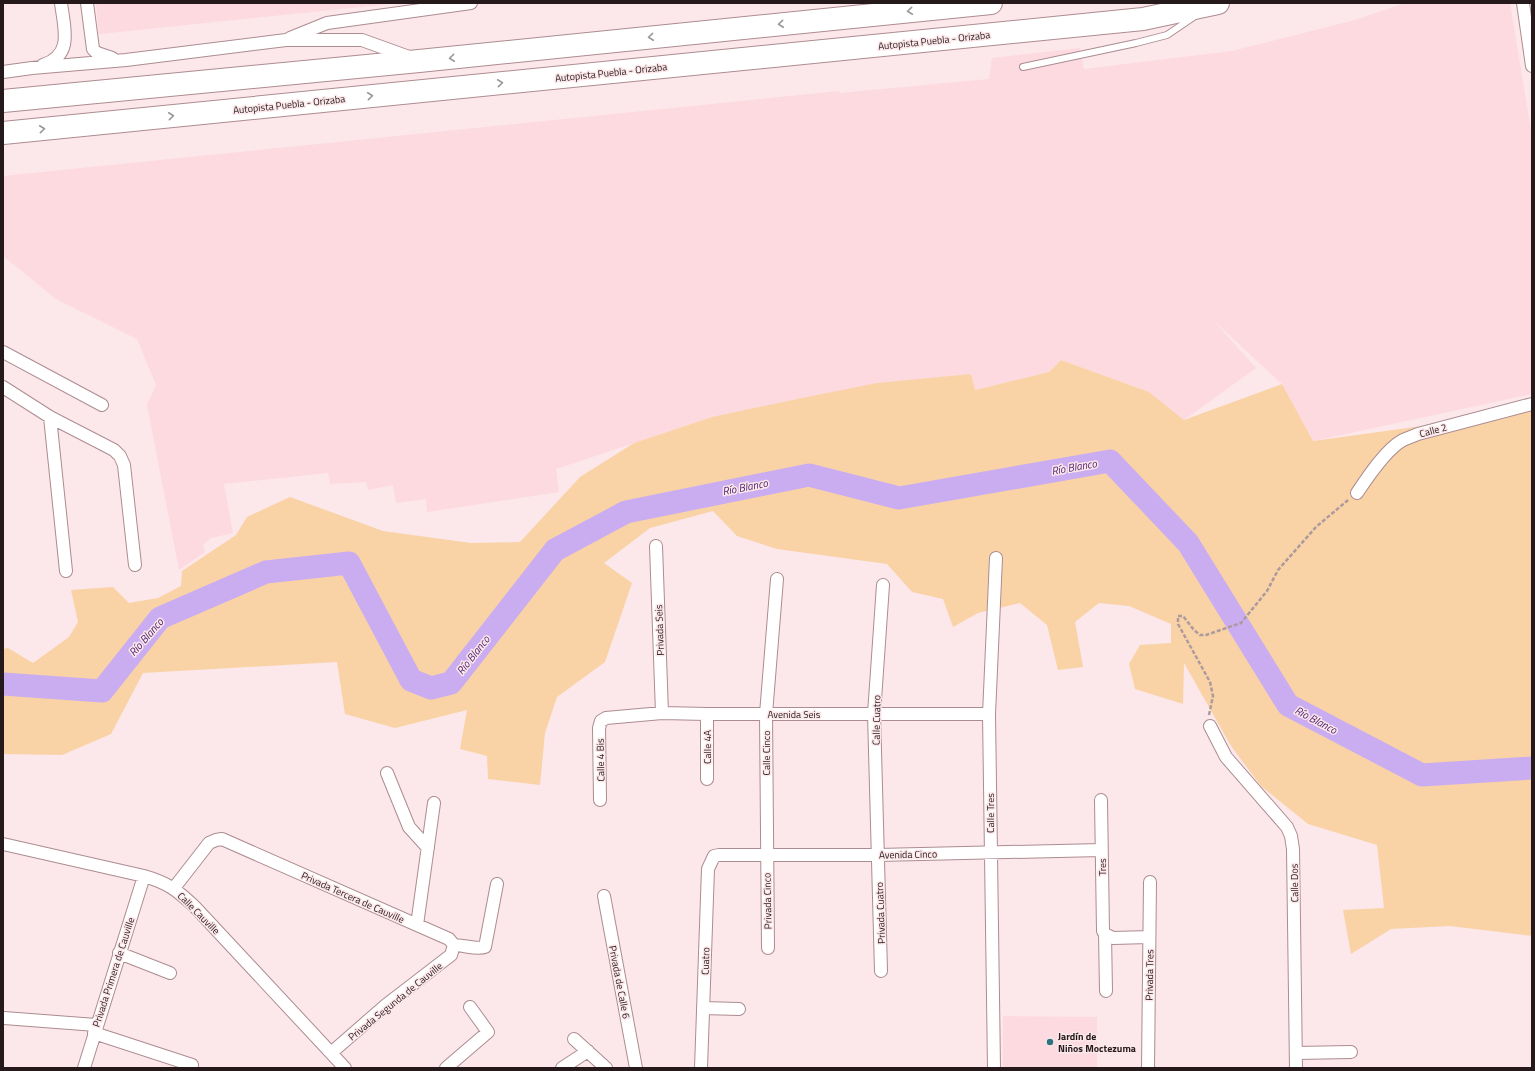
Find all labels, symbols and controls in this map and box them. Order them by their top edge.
one-way arrow [907,6,913,15]
one-way arrow [778,20,784,29]
street label: Autopista Puebla - Orizaba [877,27,991,54]
one-way arrow [648,33,654,42]
one-way arrow [449,53,455,62]
street label: Autopista Puebla - Orizaba [554,59,668,86]
one-way arrow [496,79,503,88]
street label: Autopista Puebla - Orizaba [232,91,346,118]
one-way arrow [367,92,373,101]
one-way arrow [168,111,174,120]
one-way arrow [39,124,45,133]
street label: Calle 2 [1418,420,1449,441]
water label: Río Blanco [1050,455,1098,479]
water label: Río Blanco [721,475,770,499]
street label: Privada Seis [651,604,668,656]
water label: Río Blanco [125,614,167,660]
water label: Río Blanco [453,632,494,678]
street label: Calle Cuatro [869,695,884,745]
water label: Río Blanco [1292,702,1340,738]
street label: Avenida Seis [768,707,821,722]
street label: Calle 4A [700,730,715,764]
street label: Calle Cinco [759,731,774,775]
street label: Calle 4 Bis [593,738,608,782]
street label: Calle Tres [983,793,998,833]
street label: Avenida Cinco [879,846,937,863]
street label: Tres [1095,858,1110,876]
street label: Calle Dos [1287,863,1302,902]
street label: Privada Tercera de Cauville [299,868,407,927]
street label: Privada Cinco [760,873,775,929]
street label: Privada Cuatro [872,882,889,944]
street label: Calle Cauville [174,889,223,938]
street label: Privada Primera de Cauville [89,915,138,1029]
street label: Privada de Calle 6 [605,944,634,1020]
street label: Cuatro [698,947,713,975]
street label: Privada Tres [1142,949,1157,1001]
street label: Privada Segunda de Cauville [345,959,446,1044]
place label: Jardín de Niños Moctezuma [1058,1029,1136,1056]
marker: Jardín de Niños Moctezuma [1045,1037,1055,1047]

